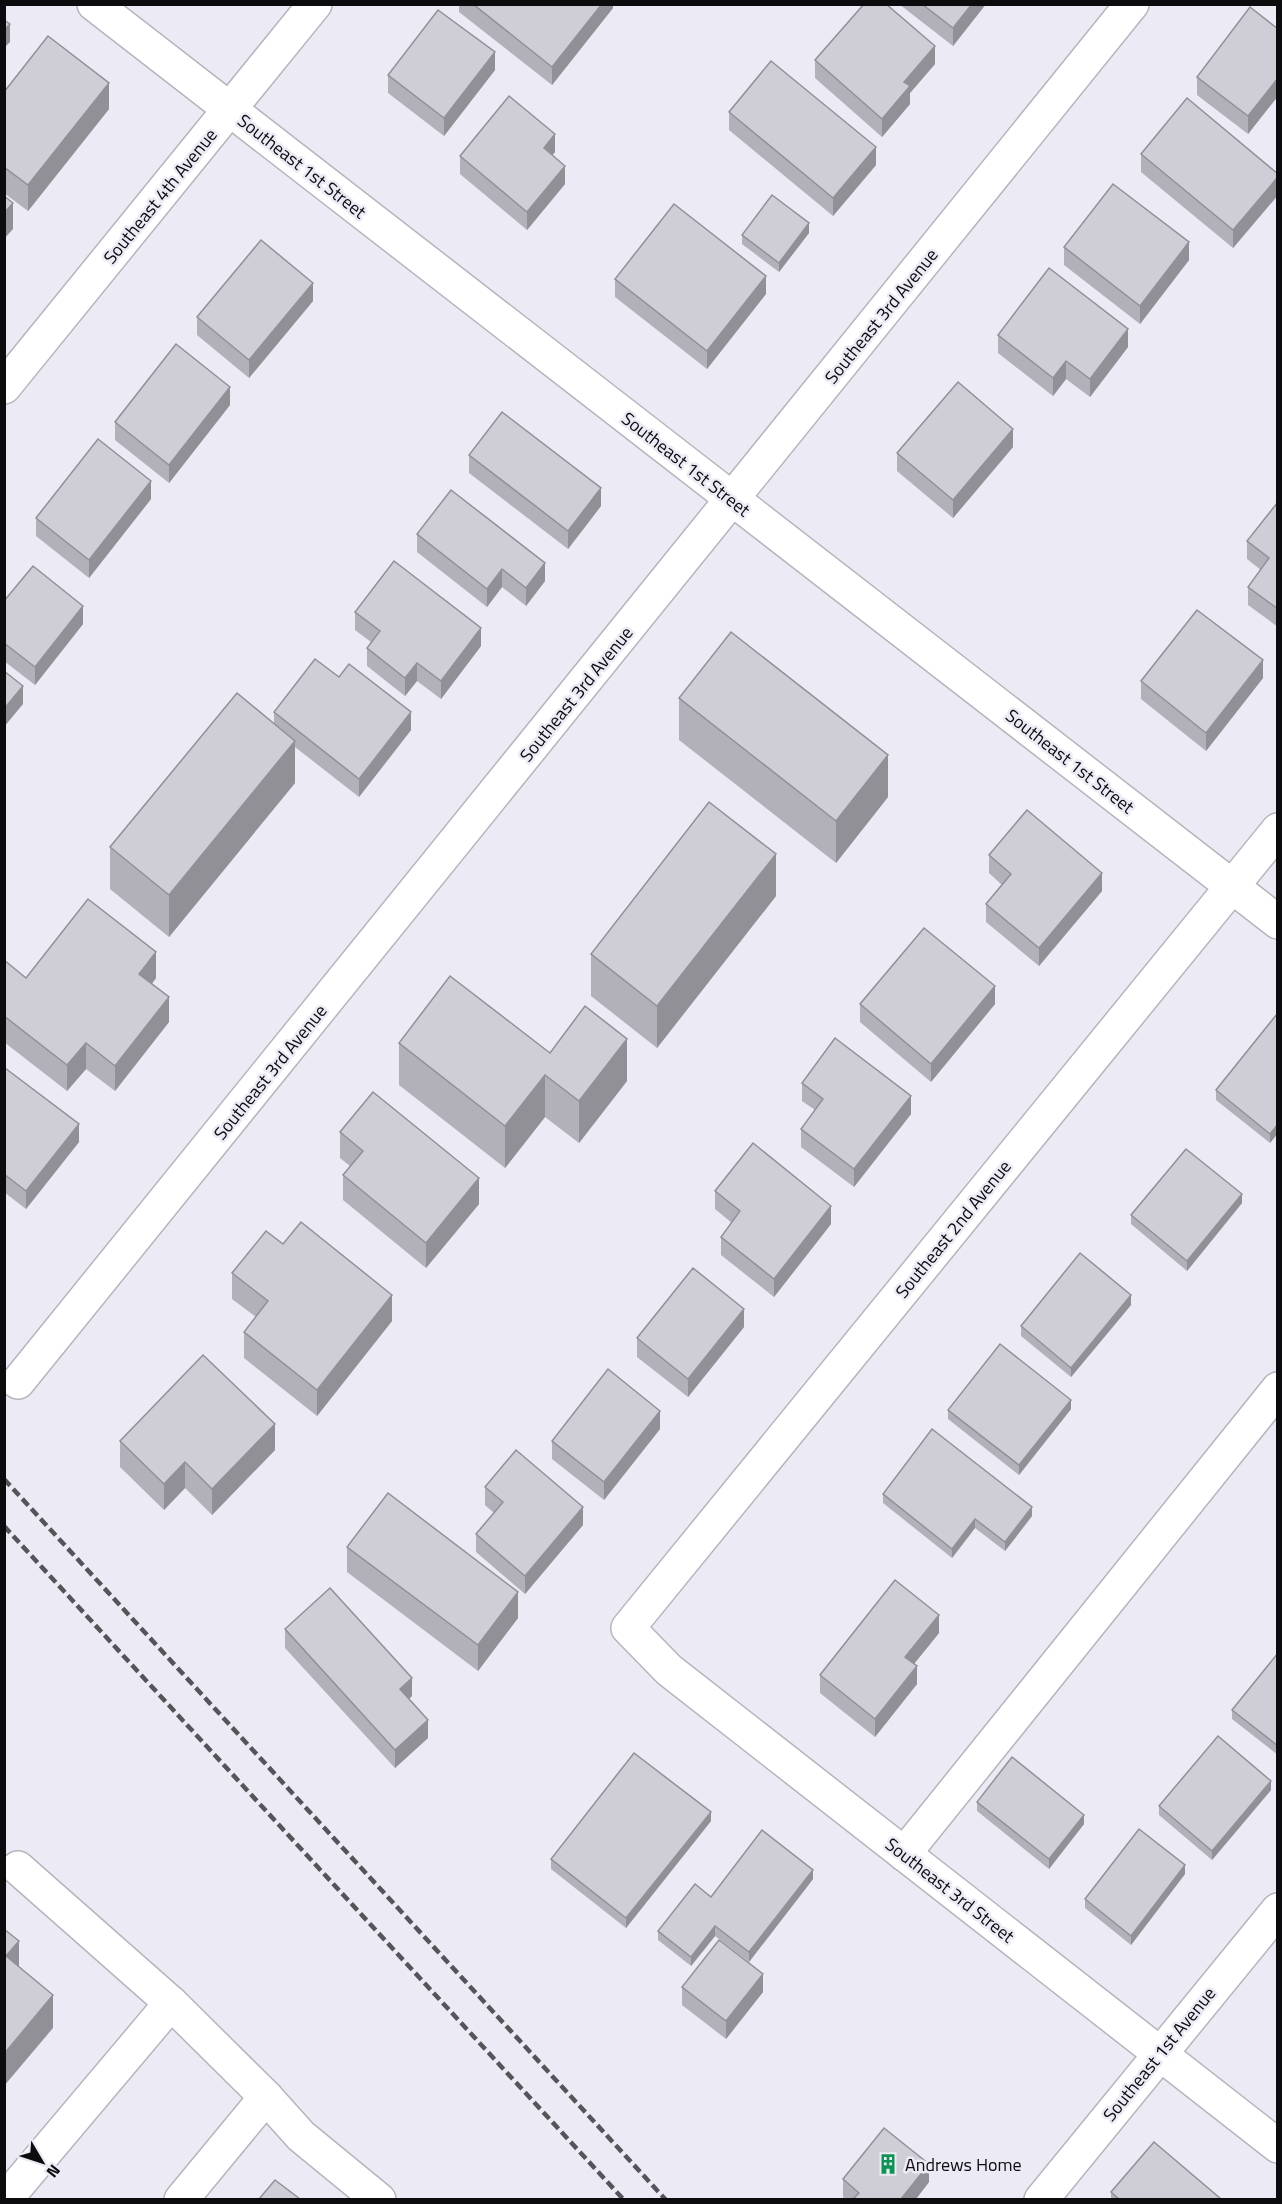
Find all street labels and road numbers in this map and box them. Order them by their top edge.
street label: Southeast 1st Street [232,107,373,225]
street label: Southeast 4th Avenue [97,122,223,270]
street label: Southeast 3rd Avenue [818,242,944,390]
street label: Southeast 1st Street [616,405,757,523]
street label: Southeast 3rd Avenue [513,620,639,768]
street label: Southeast 1st Street [1000,702,1141,820]
street label: Southeast 3rd Avenue [207,998,333,1146]
street label: Southeast 2nd Avenue [889,1154,1017,1304]
street label: Southeast 3rd Street [880,1831,1021,1950]
street label: Southeast 1st Avenue [1096,1981,1222,2127]

